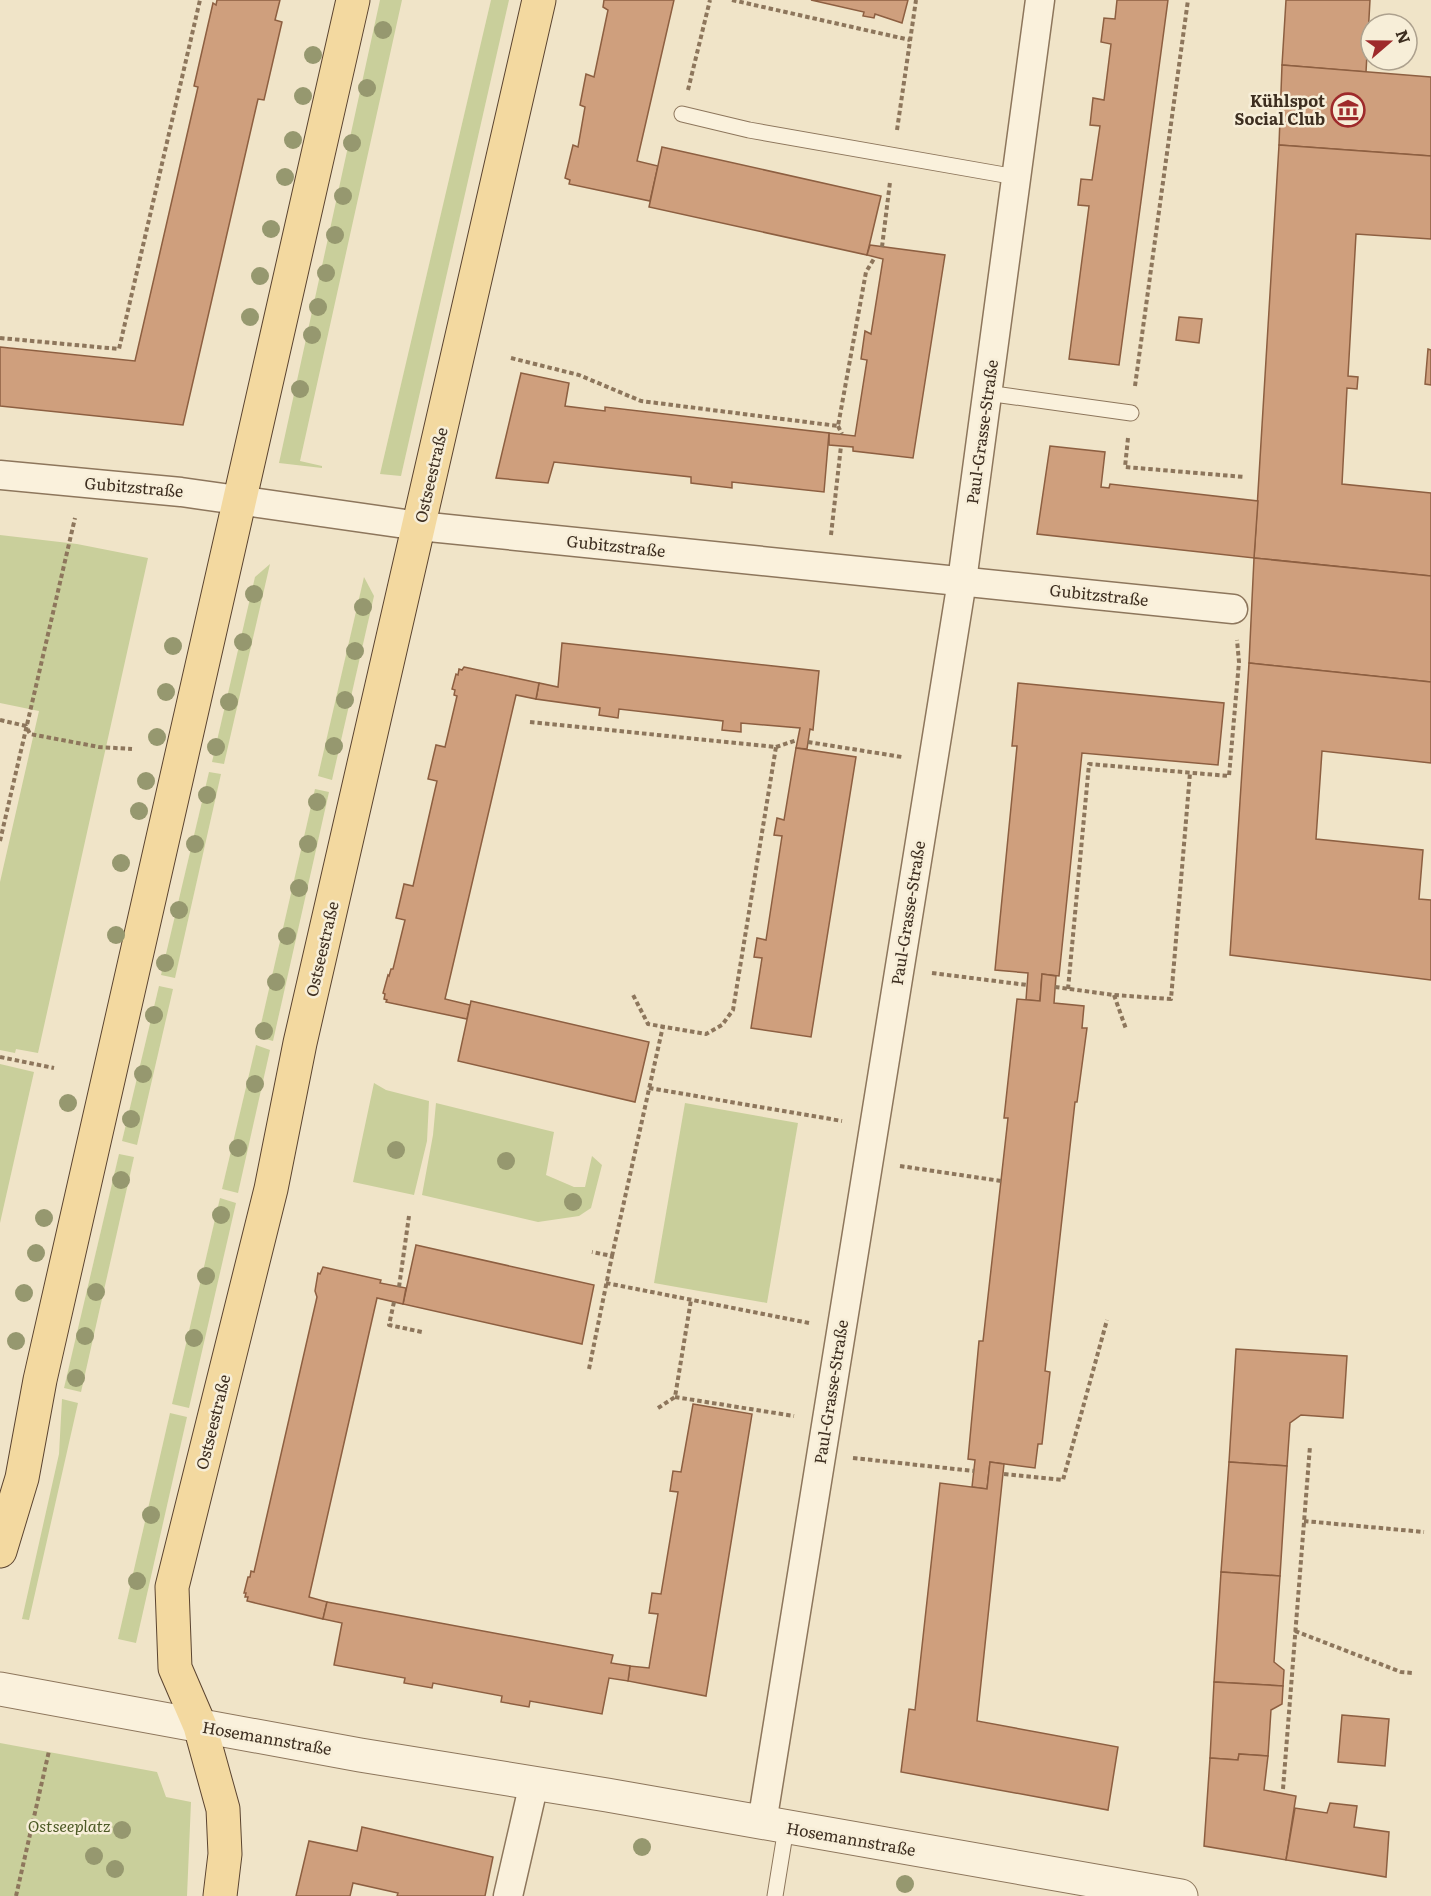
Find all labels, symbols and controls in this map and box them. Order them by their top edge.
north arrow [1359,12,1419,72]
text: N [1390,26,1418,47]
place label: Kühlspot Social Club [1235,88,1325,130]
museum icon: Kühlspot Social Club [1330,92,1366,128]
street label: Paul-Grasse-Straße [959,358,1003,506]
street label: Ostseestraße [407,425,453,525]
street label: Gubitzstraße [84,470,185,502]
street label: Gubitzstraße [566,528,667,562]
street label: Gubitzstraße [1049,577,1150,611]
street label: Paul-Grasse-Straße [884,839,930,987]
street label: Ostseestraße [298,899,344,999]
street label: Paul-Grasse-Straße [807,1318,853,1466]
street label: Ostseestraße [189,1372,235,1472]
street label: Hosemannstraße [201,1714,334,1760]
park label: Ostseeplatz [28,1813,111,1837]
street label: Hosemannstraße [785,1815,918,1861]

